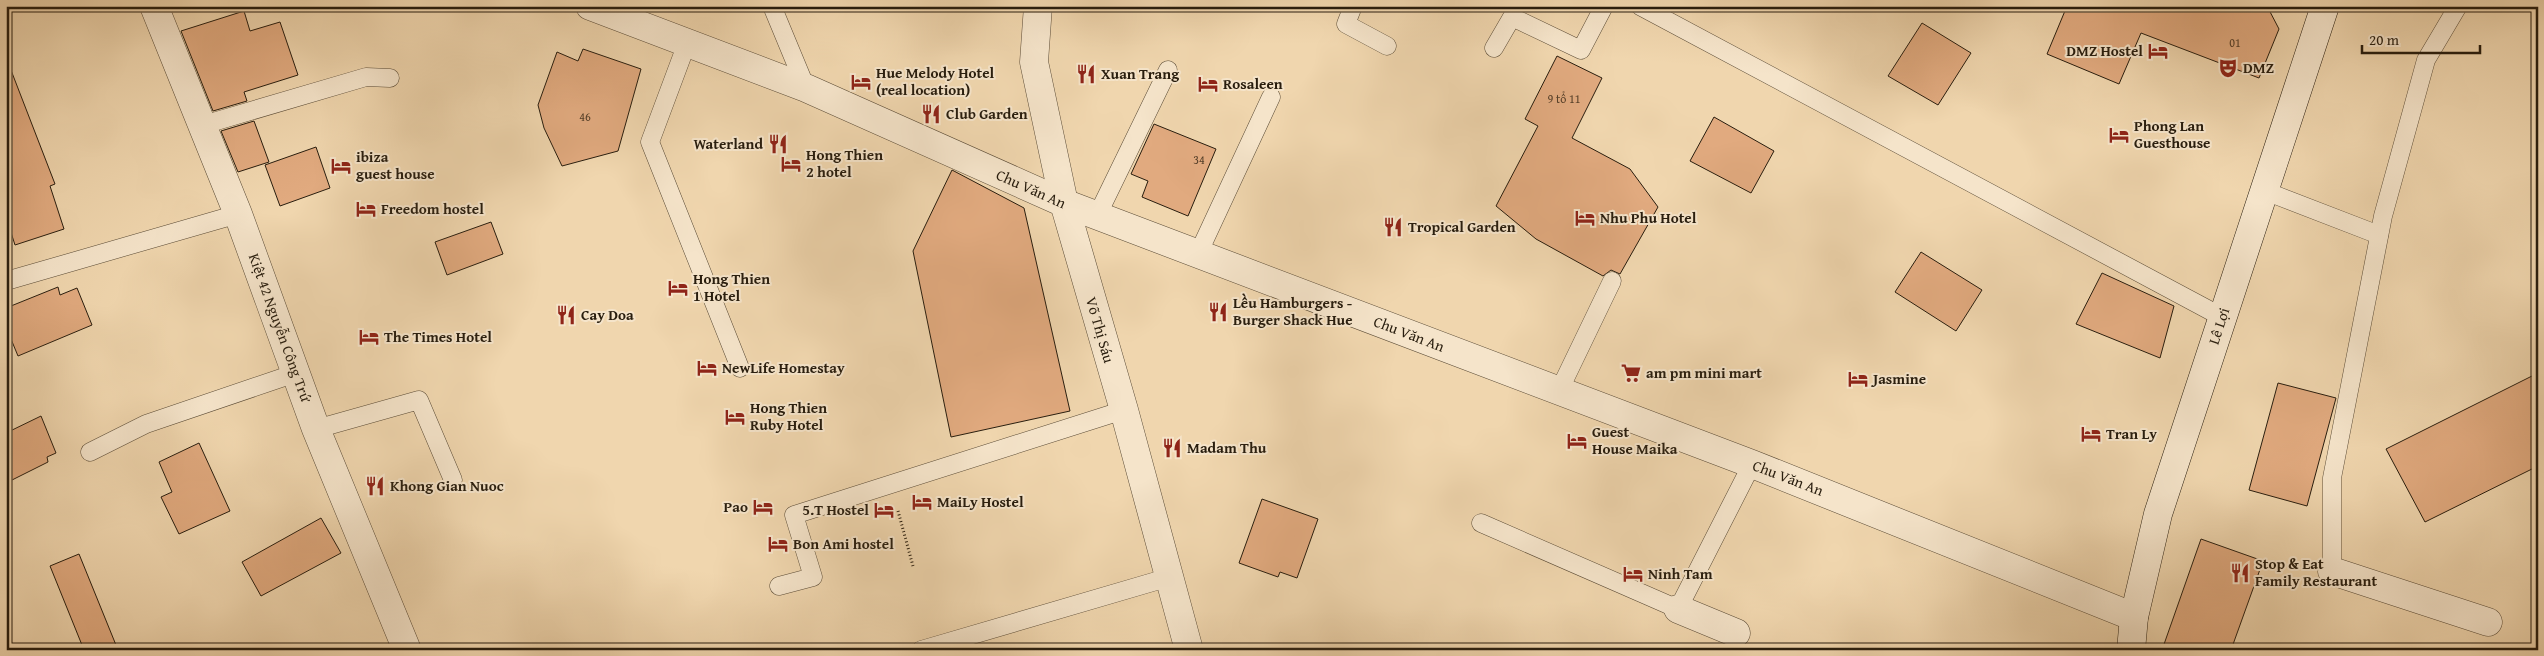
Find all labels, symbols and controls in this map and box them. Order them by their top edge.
scale bar [2362,22,2479,54]
text: 20 m [2369,29,2400,50]
house number: 01 [2229,34,2241,51]
place label: DMZ Hostel [2066,40,2143,61]
hotel icon: DMZ Hostel [2147,40,2169,62]
theatre icon: DMZ [2217,57,2239,79]
place label: DMZ [2243,57,2274,78]
place label: Hue Melody Hotel (real location) [876,62,995,100]
restaurant icon: Xuan Trang [1075,63,1097,85]
place label: Xuan Trang [1101,63,1179,84]
hotel icon: Hue Melody Hotel (real location) [850,71,872,93]
hotel icon: Rosaleen [1197,73,1219,95]
place label: Rosaleen [1223,73,1283,94]
house number: 9 tổ 11 [1548,90,1581,107]
restaurant icon: Club Garden [920,103,942,125]
place label: Club Garden [946,103,1028,124]
house number: 46 [579,108,591,125]
place label: Phong Lan Guesthouse [2134,115,2210,153]
hotel icon: Phong Lan Guesthouse [2108,124,2130,146]
place label: Waterland [693,133,763,154]
restaurant icon: Waterland [767,133,789,155]
place label: Hong Thien 2 hotel [806,144,883,182]
place label: ibiza guest house [356,146,435,184]
house number: 34 [1193,151,1205,168]
hotel icon: Hong Thien 2 hotel [780,153,802,175]
hotel icon: ibiza guest house [330,155,352,177]
street label: Chu Văn An [993,164,1070,213]
hotel icon: Freedom hostel [355,198,377,220]
place label: Freedom hostel [381,198,484,219]
hotel icon: Nhu Phu Hotel [1574,207,1596,229]
place label: Nhu Phu Hotel [1600,207,1697,228]
restaurant icon: Tropical Garden [1382,216,1404,238]
place label: Tropical Garden [1408,216,1516,237]
street label: Kiệt 42 Nguyễn Công Trứ [244,250,317,406]
place label: Hong Thien 1 Hotel [693,268,770,306]
hotel icon: Hong Thien 1 Hotel [667,277,689,299]
place label: Lều Hamburgers - Burger Shack Hue [1233,292,1353,330]
street label: Võ Thị Sáu [1081,294,1120,366]
restaurant icon: Lều Hamburgers - Burger Shack Hue [1207,301,1229,323]
restaurant icon: Cay Doa [555,304,577,326]
place label: Cay Doa [581,304,634,325]
street label: Lê Lợi [2203,305,2234,347]
street label: Chu Văn An [1371,310,1448,357]
hotel icon: The Times Hotel [358,326,380,348]
place label: The Times Hotel [384,326,492,347]
hotel icon: NewLife Homestay [696,357,718,379]
place label: NewLife Homestay [722,357,845,378]
supermarket icon: am pm mini mart [1620,362,1642,384]
place label: am pm mini mart [1646,362,1762,383]
hotel icon: Jasmine [1847,368,1869,390]
place label: Jasmine [1870,368,1926,389]
place label: Hong Thien Ruby Hotel [750,397,827,435]
hotel icon: Hong Thien Ruby Hotel [724,406,746,428]
place label: Guest House Maika [1592,421,1678,459]
hotel icon: Tran Ly [2080,423,2102,445]
place label: Tran Ly [2106,423,2157,444]
hotel icon: Guest House Maika [1566,430,1588,452]
restaurant icon: Madam Thu [1161,437,1183,459]
place label: Madam Thu [1187,437,1267,458]
street label: Chu Văn An [1750,454,1827,501]
restaurant icon: Khong Gian Nuoc [364,475,386,497]
place label: Khong Gian Nuoc [390,475,504,496]
hotel icon: MaiLy Hostel [911,491,933,513]
place label: MaiLy Hostel [937,491,1024,512]
place label: Pao [724,496,748,517]
hotel icon: Pao [752,496,774,518]
place label: 5.T Hostel [802,499,869,520]
hotel icon: 5.T Hostel [873,499,895,521]
hotel icon: Bon Ami hostel [767,533,789,555]
place label: Bon Ami hostel [793,533,894,554]
place label: Stop & Eat Family Restaurant [2255,553,2377,591]
restaurant icon: Stop & Eat Family Restaurant [2229,562,2251,584]
hotel icon: Ninh Tam [1622,563,1644,585]
place label: Ninh Tam [1648,563,1713,584]

